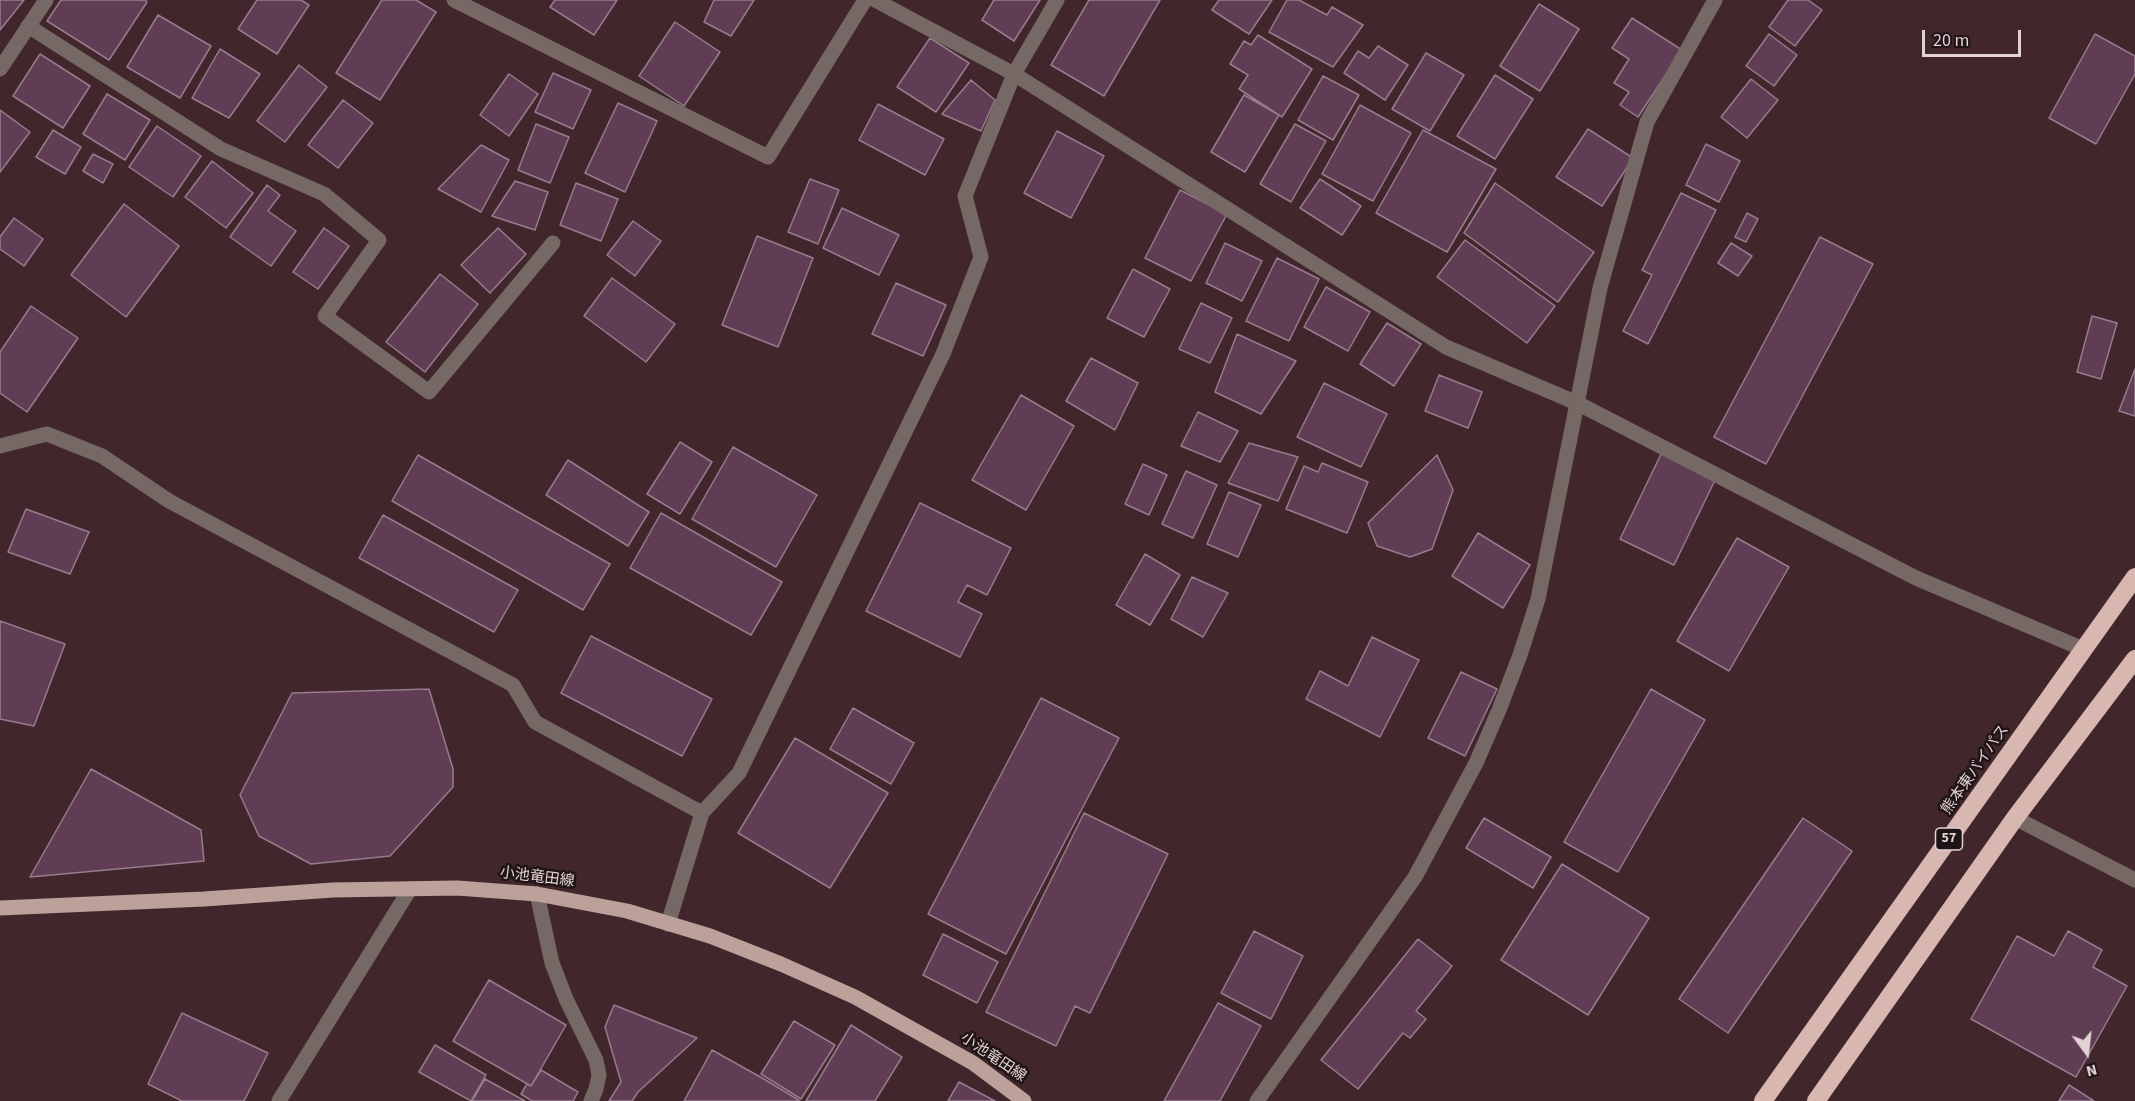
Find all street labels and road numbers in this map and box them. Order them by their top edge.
street label: 熊本東バイパス [1939,722,2013,818]
road number: 57 [1936,828,1962,850]
street label: 小池竜田線 [499,864,575,892]
street label: 小池竜田線 [957,1030,1029,1086]

